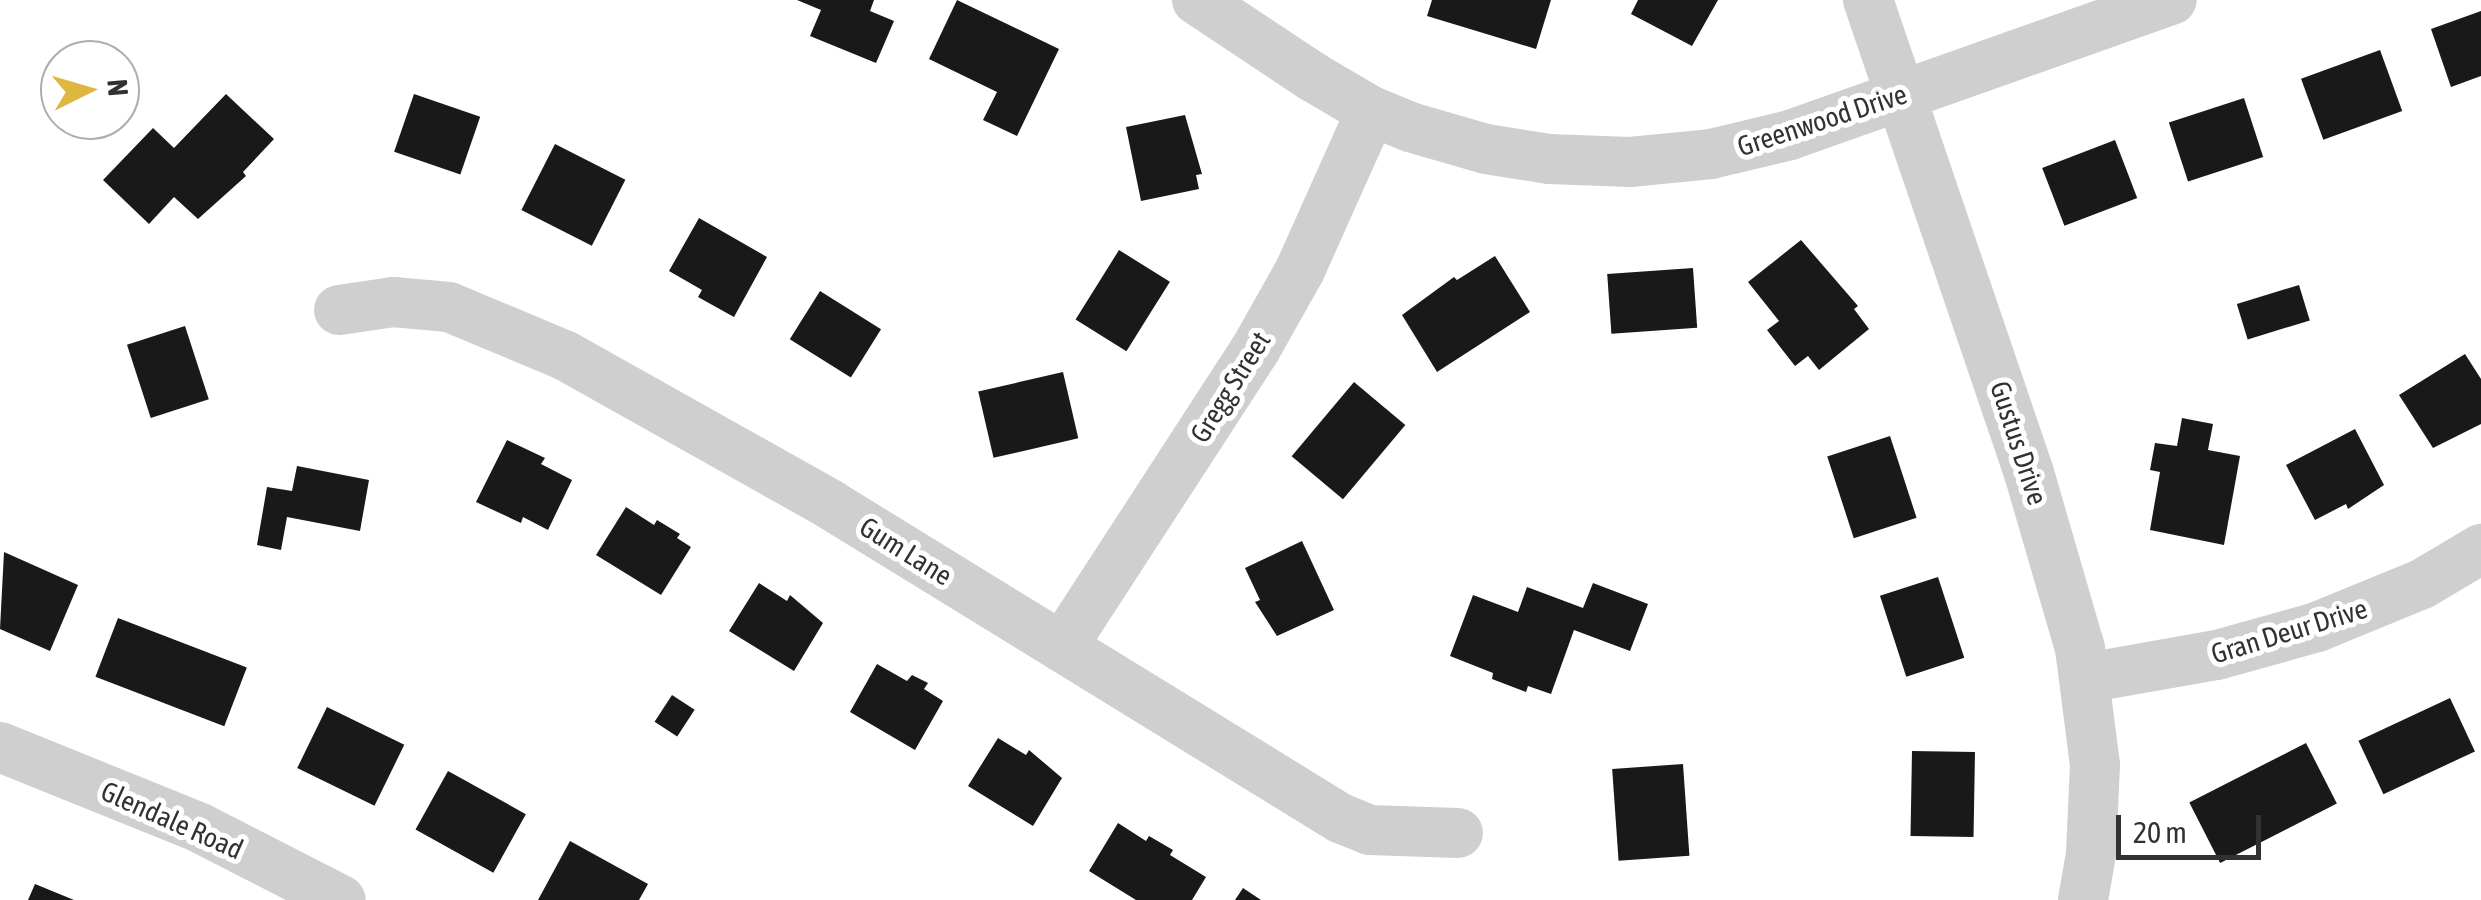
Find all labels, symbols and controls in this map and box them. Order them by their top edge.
north arrow [40,40,140,140]
street label: Greenwood Drive [1733,77,1911,163]
text: N [101,78,135,97]
street label: Gregg Street [1183,325,1277,449]
street label: Gustus Drive [1983,377,2055,509]
street label: Gum Lane [854,510,958,592]
street label: Gran Deur Drive [2207,591,2371,671]
street label: Glendale Road [96,774,248,866]
scale bar [2121,795,2266,857]
text: 20 m [2133,815,2187,849]

